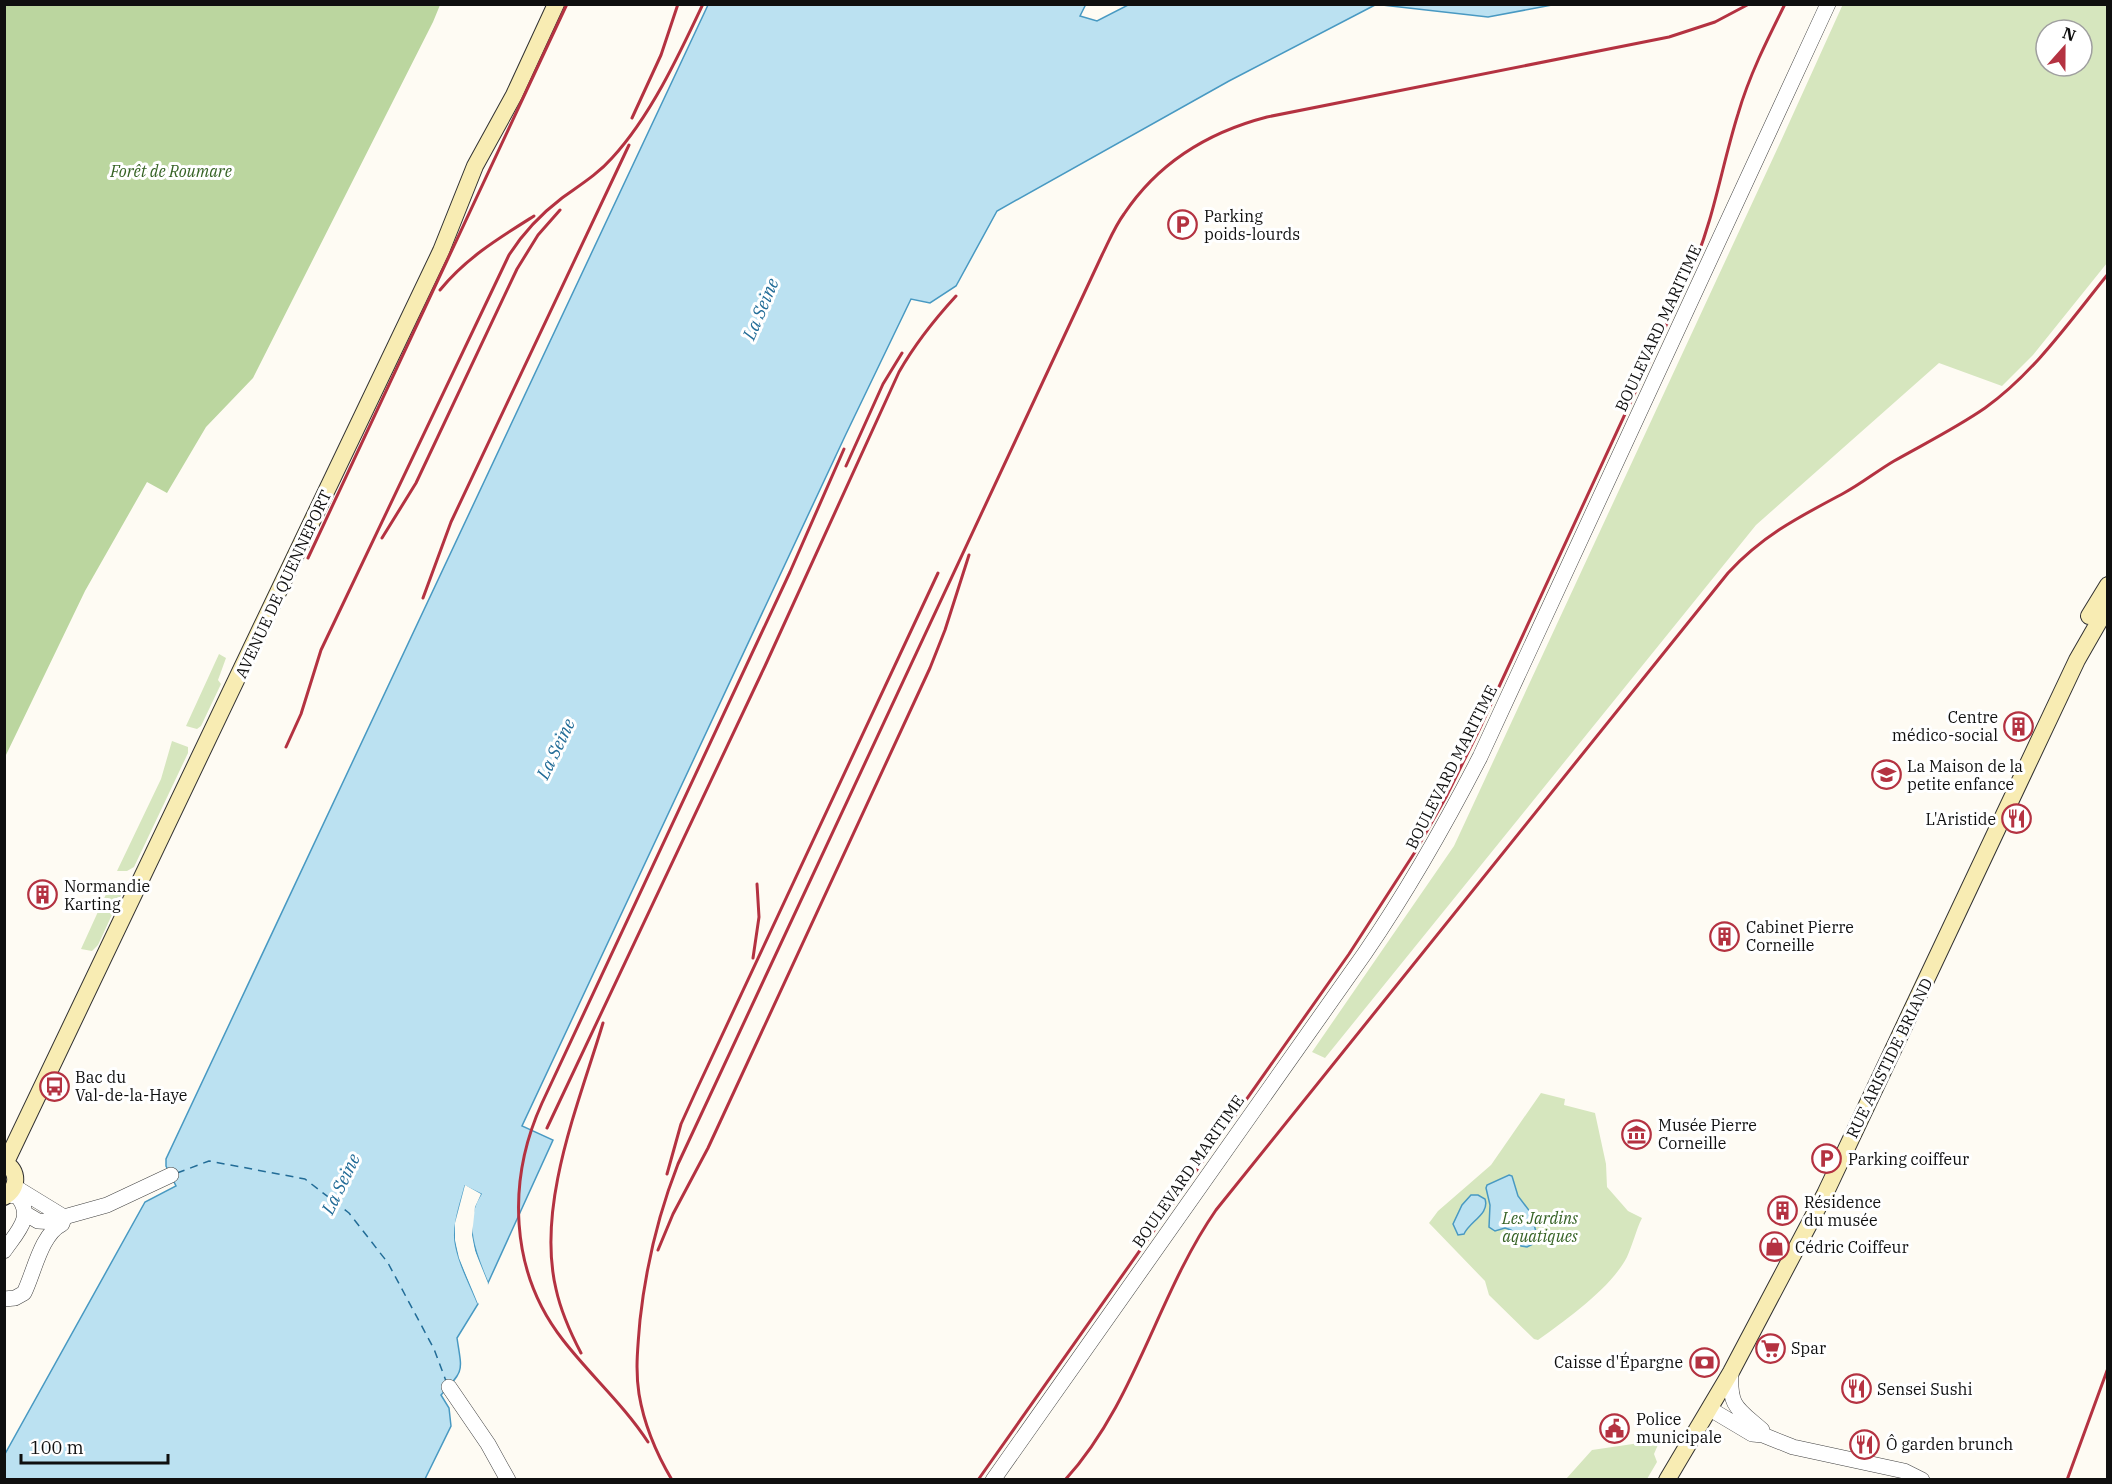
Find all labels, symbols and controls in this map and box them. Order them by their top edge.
north arrow [2034,18,2094,78]
text: N [2060,22,2079,46]
park label: Forêt de Roumare [109,161,232,181]
place label: Parking poids-lourds [1204,206,1300,244]
parking icon: Parking poids-lourds [1167,209,1199,241]
street label: BOULEVARD MARITIME [1611,242,1705,414]
water label: La Seine [737,274,784,344]
street label: AVENUE DE QUENNEPORT [231,487,335,681]
street label: BOULEVARD MARITIME [1401,682,1501,852]
place label: Centre médico-social [1892,707,1998,745]
building icon: Centre médico-social [2003,710,2035,742]
water label: La Seine [531,715,580,784]
place label: La Maison de la petite enfance [1907,756,2023,794]
school or university icon: La Maison de la petite enfance [1870,759,1902,791]
restaurant icon: L'Aristide [2001,803,2033,835]
place label: L'Aristide [1925,809,1996,829]
place label: Normandie Karting [64,876,150,914]
building icon: Normandie Karting [27,879,59,911]
place label: Cabinet Pierre Corneille [1746,917,1854,955]
building icon: Cabinet Pierre Corneille [1709,920,1741,952]
street label: RUE ARISTIDE BRIAND [1841,975,1937,1141]
place label: Bac du Val-de-la-Haye [75,1067,187,1105]
bus stop icon: Bac du Val-de-la-Haye [38,1070,70,1102]
street label: BOULEVARD MARITIME [1128,1091,1248,1251]
place label: Musée Pierre Corneille [1658,1115,1757,1153]
museum icon: Musée Pierre Corneille [1621,1118,1653,1150]
parking icon: Parking coiffeur [1811,1143,1843,1175]
place label: Parking coiffeur [1848,1149,1969,1169]
water label: La Seine [316,1150,365,1219]
place label: Résidence du musée [1804,1192,1881,1230]
building icon: Résidence du musée [1767,1195,1799,1227]
park label: Les Jardins aquatiques [1501,1208,1578,1246]
shop icon: Cédric Coiffeur [1758,1231,1790,1263]
place label: Cédric Coiffeur [1795,1237,1909,1257]
supermarket icon: Spar [1754,1332,1786,1364]
place label: Spar [1791,1338,1826,1358]
bank icon: Caisse d'Épargne [1688,1346,1720,1378]
place label: Caisse d'Épargne [1554,1351,1683,1372]
restaurant icon: Sensei Sushi [1840,1373,1872,1405]
place label: Sensei Sushi [1877,1379,1973,1399]
place label: Police municipale [1636,1409,1722,1447]
public building icon: Police municipale [1599,1412,1631,1444]
scale bar [21,1427,168,1465]
restaurant icon: Ô garden brunch [1849,1428,1881,1460]
place label: Ô garden brunch [1886,1434,2013,1454]
text: 100 m [30,1436,84,1459]

